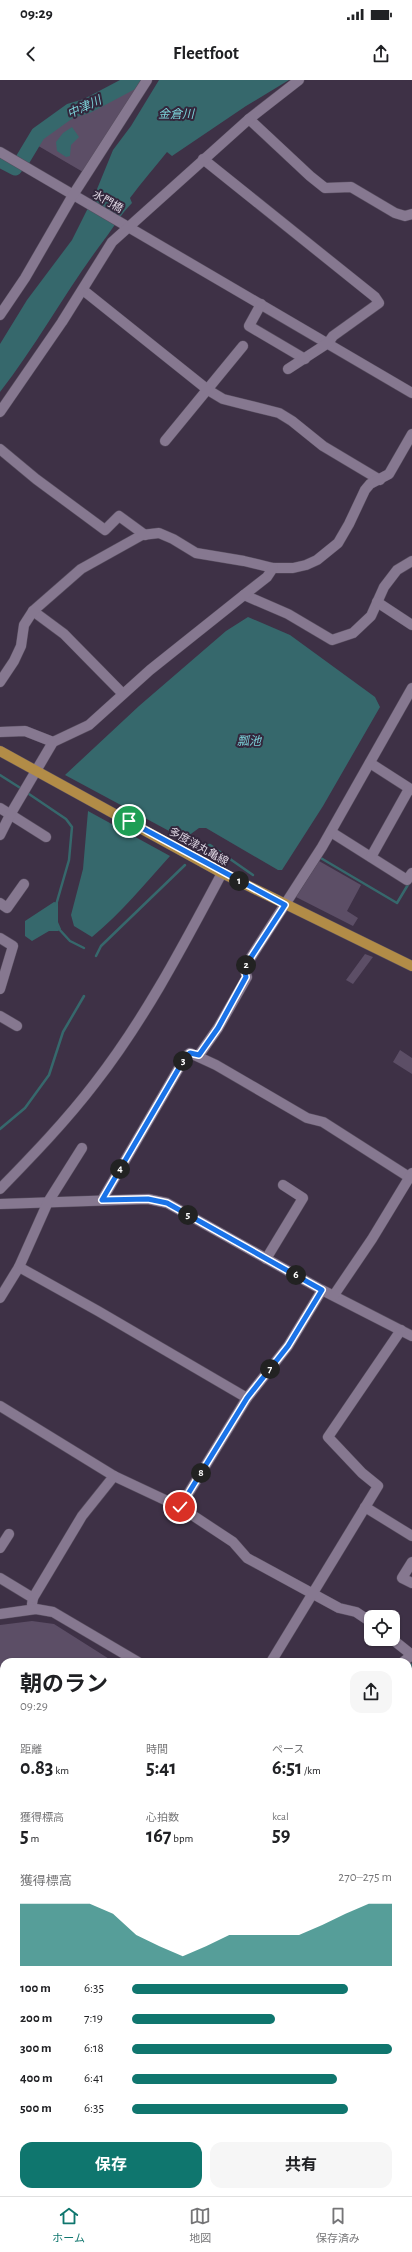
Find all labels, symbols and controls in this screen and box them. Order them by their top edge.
text: 09:29 [20,6,53,21]
icon: back [20,43,42,65]
icon: share [370,43,392,65]
text: Fleetfoot [173,45,239,63]
water label: 中津川 [65,92,105,120]
water label: 金倉川 [158,107,196,120]
street label: 水門橋 [91,188,125,214]
water label: 瓢池 [237,734,262,747]
pin [112,804,146,838]
icon: arrive [118,810,140,832]
street label: 多度津丸亀線 [167,825,231,867]
pin: 1 [229,871,249,891]
text: 1 [237,875,241,886]
pin: 2 [236,955,256,975]
text: 2 [243,959,249,970]
pin: 3 [173,1051,193,1071]
text: 3 [181,1055,185,1066]
pin: 4 [110,1159,130,1179]
text: 4 [117,1163,123,1174]
pin: 5 [178,1205,198,1225]
text: 5 [186,1209,190,1220]
pin: 6 [286,1265,306,1285]
text: 6 [293,1269,299,1280]
pin: 7 [260,1359,280,1379]
text: 7 [268,1363,272,1374]
pin: 8 [191,1463,211,1483]
text: 8 [198,1467,204,1478]
pin [163,1490,197,1524]
icon: check [169,1496,191,1518]
map controls [364,1610,400,1646]
button: locate [364,1610,400,1646]
button: share [350,1671,392,1713]
text: 朝のラン [20,1673,108,1695]
text: 09:29 [20,1700,48,1713]
text: 距離 [20,1744,42,1755]
text: 時間 [146,1744,168,1755]
text: ペース [272,1744,304,1755]
text: 0.83 [20,1758,53,1778]
text: 5:41 [146,1758,176,1778]
text: 6:51 [272,1758,302,1778]
text: km [53,1765,69,1776]
text: /km [302,1765,321,1776]
text: kcal [272,1811,289,1822]
text: 獲得標高 [20,1812,64,1823]
text: 心拍数 [146,1812,179,1823]
text: 59 [272,1825,290,1845]
text: 5 [20,1826,29,1846]
text: 167 [146,1826,172,1846]
text: m [29,1833,39,1844]
text: bpm [172,1833,193,1844]
text: 270–275 m [338,1871,392,1884]
text: 獲得標高 [20,1875,72,1888]
text: 100 m [20,1982,51,1995]
text: 6:35 [84,1982,104,1995]
text: 200 m [20,2012,52,2025]
text: 7:19 [84,2012,103,2025]
text: 300 m [20,2042,52,2055]
text: 6:18 [84,2042,104,2055]
text: 400 m [20,2072,53,2085]
text: 6:41 [84,2072,104,2085]
text: 500 m [20,2102,52,2115]
text: 6:35 [84,2102,104,2115]
button: 保存 [20,2142,202,2188]
button: 共有 [210,2142,392,2188]
tab: ホーム [52,2205,85,2245]
tab: 地図 [189,2205,211,2245]
tab: 保存済み [316,2205,360,2245]

